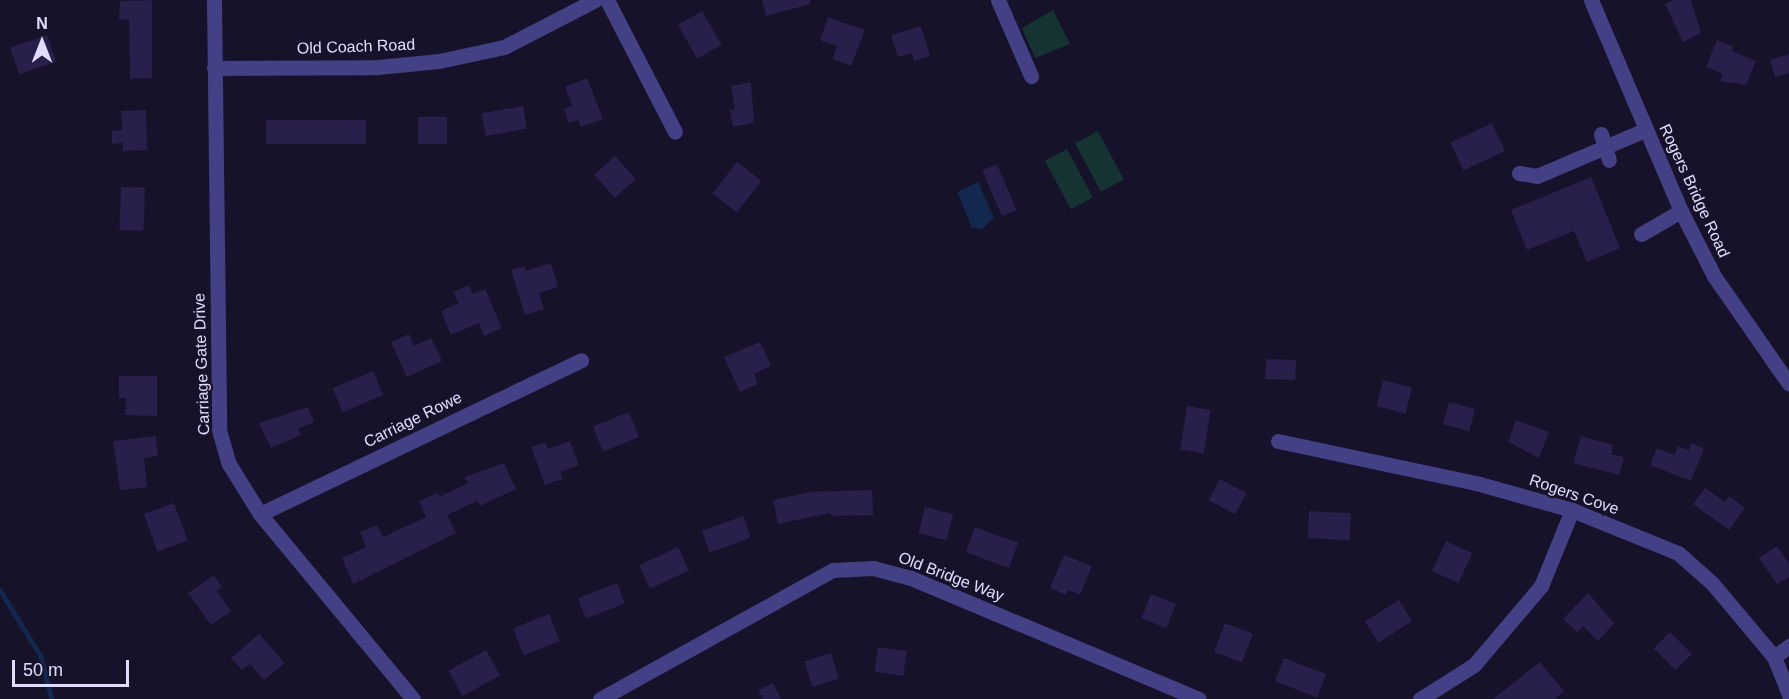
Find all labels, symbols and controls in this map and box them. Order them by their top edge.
north arrow [12,12,72,72]
text: N [36,15,48,32]
street label: Old Coach Road [297,35,415,59]
street label: Rogers Bridge Road [1655,121,1733,261]
street label: Carriage Gate Drive [190,293,214,435]
street label: Carriage Rowe [361,388,465,452]
street label: Rogers Cove [1527,471,1621,519]
street label: Old Bridge Way [896,548,1006,606]
scale bar [15,648,132,686]
text: 50 m [23,660,63,680]

